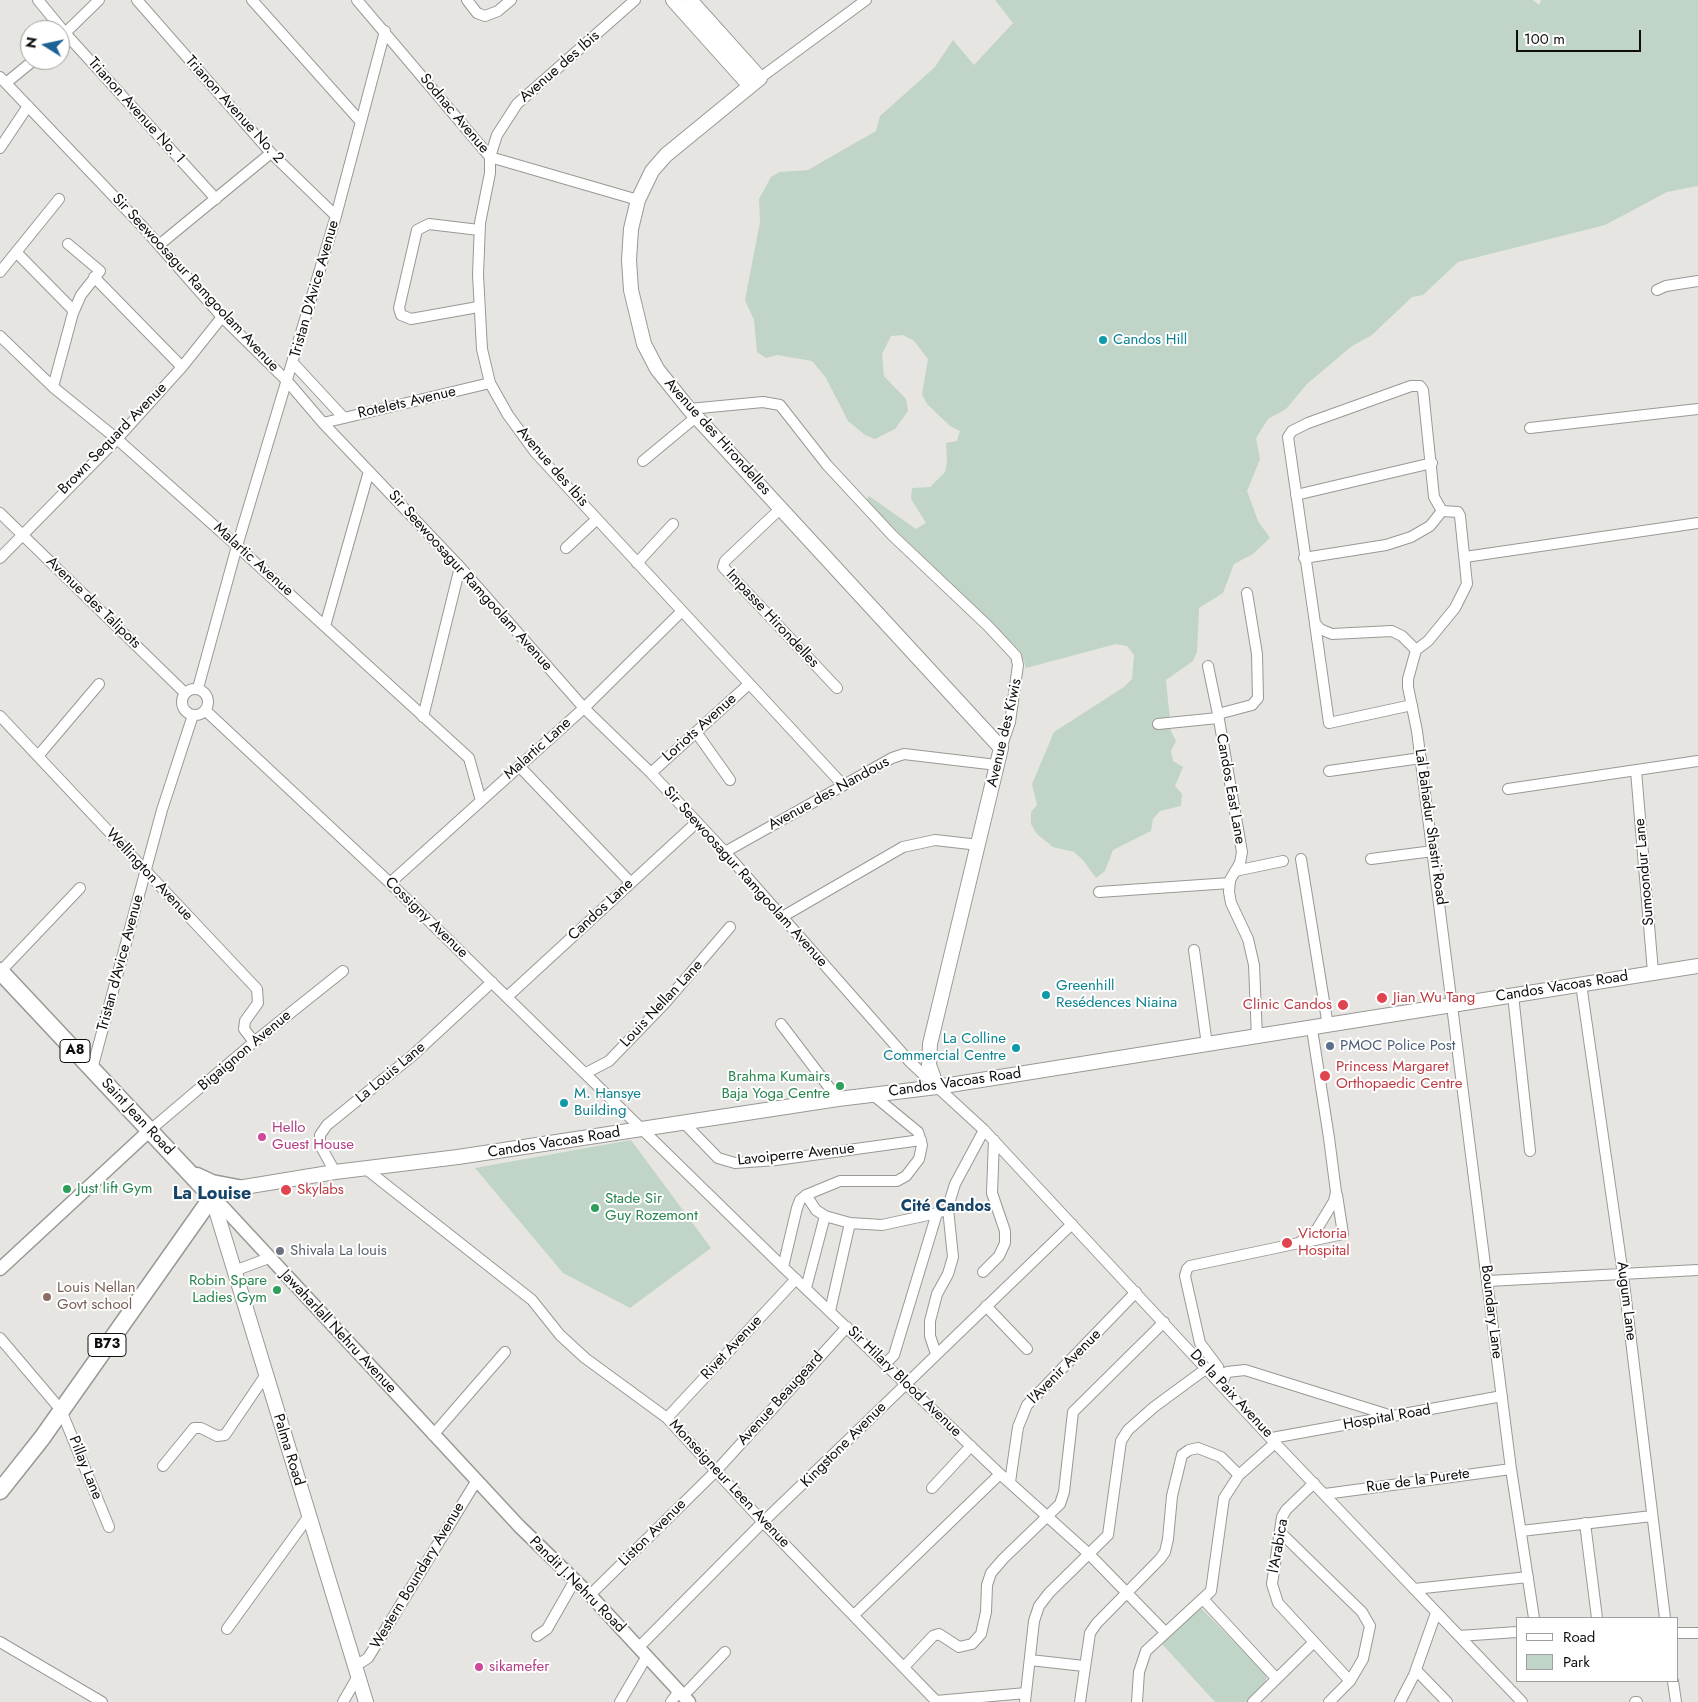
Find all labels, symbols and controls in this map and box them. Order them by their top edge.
north arrow [20,20,70,70]
scale bar [1518,20,1643,52]
street label: Avenue des Ibis [516,27,604,107]
text: 100 m [1524,28,1565,50]
text: N [20,35,42,50]
street label: Trianon Avenue No. 2 [181,53,287,167]
street label: Trianon Avenue No. 1 [84,54,188,168]
street label: Sodnac Avenue [415,71,493,157]
street label: Sir Seewoosagur Ramgoolam Avenue [108,190,282,376]
street label: Tristan D'Avice Avenue [287,218,343,360]
place label: Candos Hill [1113,331,1187,349]
marker: Candos Hill [1097,334,1109,346]
street label: Avenue des Hirondelles [660,375,774,499]
street label: Brown Sequard Avenue [55,379,171,499]
street label: Rotelets Avenue [356,383,458,423]
street label: Avenue des Ibis [512,423,592,511]
street label: Sir Seewoosagur Ramgoolam Avenue [384,487,556,675]
street label: Malartic Avenue [209,519,297,601]
street label: Avenue des Talipots [42,553,144,653]
street label: Impasse Hirondelles [722,566,822,672]
street label: Avenue des Kiwis [984,677,1026,789]
street label: Loriots Avenue [659,690,741,766]
street label: Malartic Lane [501,714,575,784]
street label: Candos East Lane [1211,732,1249,846]
street label: Lal Bahadur Shastri Road [1410,748,1450,906]
street label: Avenue des Nandous [765,753,893,835]
street label: Sir Seewoosagur Ramgoolam Avenue [659,783,831,971]
street label: Sumoondur Lane [1631,818,1659,926]
street label: Wellington Avenue [102,825,196,925]
street label: Cossigny Avenue [381,874,471,962]
street label: Candos Lane [565,875,637,945]
street label: Tristan d'Avice Avenue [94,893,148,1033]
street label: Louis Nellan Lane [617,957,707,1051]
street label: Candos Vacoas Road [1495,968,1629,1006]
place label: Greenhill Resédences Niaina [1056,977,1177,1012]
marker: Greenhill Resédences Niaina [1040,989,1052,1001]
place label: Jian Wu Tang [1393,989,1475,1007]
marker: Jian Wu Tang [1375,991,1389,1005]
place label: Clinic Candos [1243,996,1332,1014]
marker: Clinic Candos [1336,998,1350,1012]
street label: Bigaignon Avenue [195,1007,295,1095]
place label: La Colline Commercial Centre [883,1030,1006,1065]
place label: PMOC Police Post [1340,1037,1455,1055]
street label: La Louis Lane [353,1039,429,1107]
road number: A8 [60,1040,90,1062]
marker: PMOC Police Post [1324,1040,1336,1052]
marker: La Colline Commercial Centre [1010,1042,1022,1054]
place label: Princess Margaret Orthopaedic Centre [1336,1058,1462,1093]
street label: Candos Vacoas Road [888,1065,1022,1101]
place label: Brahma Kumairs Baja Yoga Centre [721,1068,830,1103]
marker: Princess Margaret Orthopaedic Centre [1318,1069,1332,1083]
street label: Saint Jean Road [97,1075,177,1159]
marker: Brahma Kumairs Baja Yoga Centre [834,1080,846,1092]
place label: M. Hansye Building [574,1085,641,1120]
marker: M. Hansye Building [558,1097,570,1109]
place label: Hello Guest House [272,1119,354,1154]
street label: Candos Vacoas Road [487,1124,621,1162]
marker: Hello Guest House [256,1131,268,1143]
street label: Lavoiperre Avenue [737,1140,855,1170]
place label: Just lift Gym [77,1180,153,1198]
place label: Skylabs [297,1181,344,1199]
marker: Just lift Gym [61,1183,73,1195]
marker: Skylabs [279,1183,293,1197]
district label: La Louise [173,1184,251,1206]
place label: Stade Sir Guy Rozemont [605,1190,698,1225]
district label: Cité Candos [901,1197,991,1217]
marker: Stade Sir Guy Rozemont [589,1202,601,1214]
place label: Victoria Hospital [1298,1225,1350,1260]
marker: Victoria Hospital [1280,1236,1294,1250]
place label: Shivala La louis [290,1242,387,1260]
marker: Shivala La louis [274,1245,286,1257]
street label: Augum Lane [1612,1260,1640,1342]
street label: Boundary Lane [1476,1264,1506,1360]
street label: Jawaharlall Nehru Avenue [276,1267,400,1397]
place label: Robin Spare Ladies Gym [189,1272,267,1307]
place label: Louis Nellan Govt school [57,1279,136,1314]
marker: Robin Spare Ladies Gym [271,1284,283,1296]
marker: Louis Nellan Govt school [41,1291,53,1303]
street label: Rivet Avenue [698,1312,766,1384]
street label: Sir Hilary Blood Avenue [843,1323,965,1441]
street label: l'Avenir Avenue [1025,1326,1105,1408]
road number: B73 [88,1334,126,1356]
street label: De la Paix Avenue [1186,1346,1276,1442]
street label: Avenue Beaugeard [734,1349,828,1449]
street label: Kingstone Avenue [798,1399,890,1491]
street label: Hospital Road [1342,1401,1432,1435]
street label: Palma Road [269,1412,307,1488]
street label: Monseigneur Leen Avenue [665,1416,793,1552]
street label: Pillay Lane [64,1434,106,1502]
street label: Rue de la Purete [1365,1465,1471,1497]
street label: Liston Avenue [616,1496,690,1570]
street label: Western Boundary Avenue [367,1499,469,1653]
street label: l'Arabica [1265,1518,1293,1574]
street label: Pandit J.Nehru Road [525,1533,629,1637]
legend [1516,1617,1678,1682]
text: Road [1563,1626,1595,1648]
text: Park [1563,1651,1590,1673]
place label: sikamefer [489,1658,549,1676]
marker: sikamefer [473,1661,485,1673]

